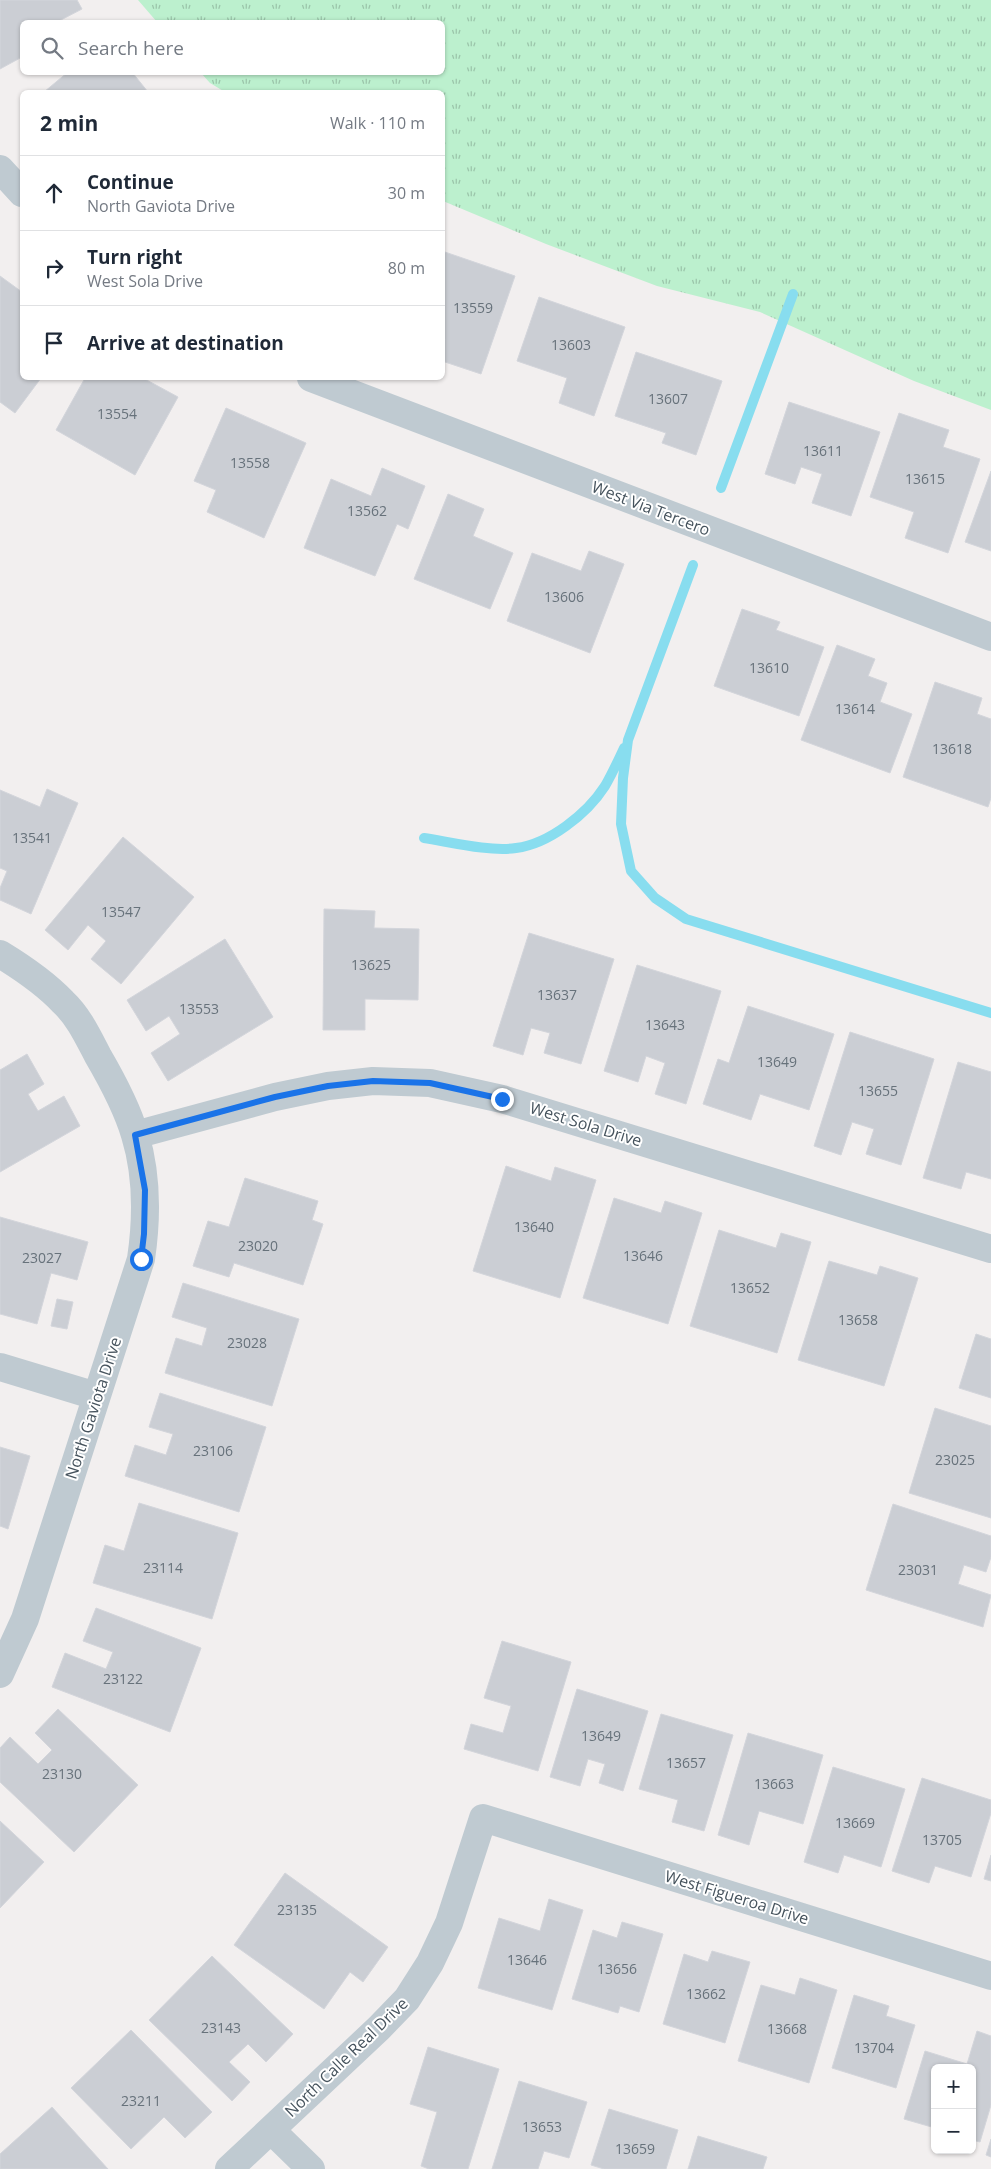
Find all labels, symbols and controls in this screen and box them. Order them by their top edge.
search box [20,20,445,75]
icon: search [38,34,66,62]
text: Search here [78,35,184,61]
text: 2 min [40,109,98,137]
text: Walk · 110 m [330,112,425,134]
text: Continue [87,169,174,195]
icon: ahead [40,179,68,207]
text: 30 m [388,182,425,204]
text: North Gaviota Drive [87,195,235,217]
text: Turn right [87,244,182,270]
icon: right [40,254,68,282]
text: 80 m [388,257,425,279]
text: West Sola Drive [87,270,203,292]
house number: 13559 [453,298,493,317]
icon: arrive [40,329,68,357]
text: Arrive at destination [87,330,284,356]
house number: 13603 [551,335,591,354]
house number: 13607 [648,389,688,408]
house number: 13554 [97,404,137,423]
house number: 13611 [803,441,843,460]
house number: 13558 [230,453,270,472]
house number: 13615 [905,469,945,488]
street label: West Via Tercero [589,475,713,541]
house number: 13562 [347,501,387,520]
house number: 13606 [544,587,584,606]
house number: 13610 [749,658,789,677]
house number: 13614 [835,699,875,718]
house number: 13618 [932,739,972,758]
house number: 13541 [12,828,52,847]
house number: 13547 [101,902,141,921]
house number: 13625 [351,955,391,974]
house number: 13637 [537,985,577,1004]
house number: 13553 [179,999,219,1018]
house number: 13643 [645,1015,685,1034]
house number: 13649 [757,1052,797,1071]
house number: 13655 [858,1081,898,1100]
route end [491,1088,514,1111]
street label: West Sola Drive [527,1097,645,1151]
house number: 13640 [514,1217,554,1236]
house number: 23020 [238,1236,278,1255]
house number: 13646 [623,1246,663,1265]
house number: 23027 [22,1248,62,1267]
route start [130,1248,153,1271]
house number: 13652 [730,1278,770,1297]
house number: 13658 [838,1310,878,1329]
house number: 23028 [227,1333,267,1352]
street label: North Gaviota Drive [60,1334,126,1482]
house number: 23106 [193,1441,233,1460]
house number: 23025 [935,1450,975,1469]
house number: 23114 [143,1558,183,1577]
house number: 23031 [898,1560,938,1579]
house number: 23122 [103,1669,143,1688]
house number: 13649 [581,1726,621,1745]
house number: 13657 [666,1753,706,1772]
house number: 23130 [42,1764,82,1783]
house number: 13663 [754,1774,794,1793]
house number: 13669 [835,1813,875,1832]
house number: 13705 [922,1830,962,1849]
street label: West Figueroa Drive [662,1865,812,1929]
house number: 23135 [277,1900,317,1919]
house number: 13646 [507,1950,547,1969]
house number: 13656 [597,1959,637,1978]
house number: 13662 [686,1984,726,2003]
street label: North Calle Real Drive [280,1992,412,2122]
house number: 23143 [201,2018,241,2037]
house number: 13668 [767,2019,807,2038]
house number: 13704 [854,2038,894,2057]
map controls [931,2064,976,2154]
button: + [931,2064,976,2109]
house number: 23211 [121,2091,161,2110]
button: − [931,2109,976,2154]
house number: 13653 [522,2117,562,2136]
house number: 13659 [615,2139,655,2158]

